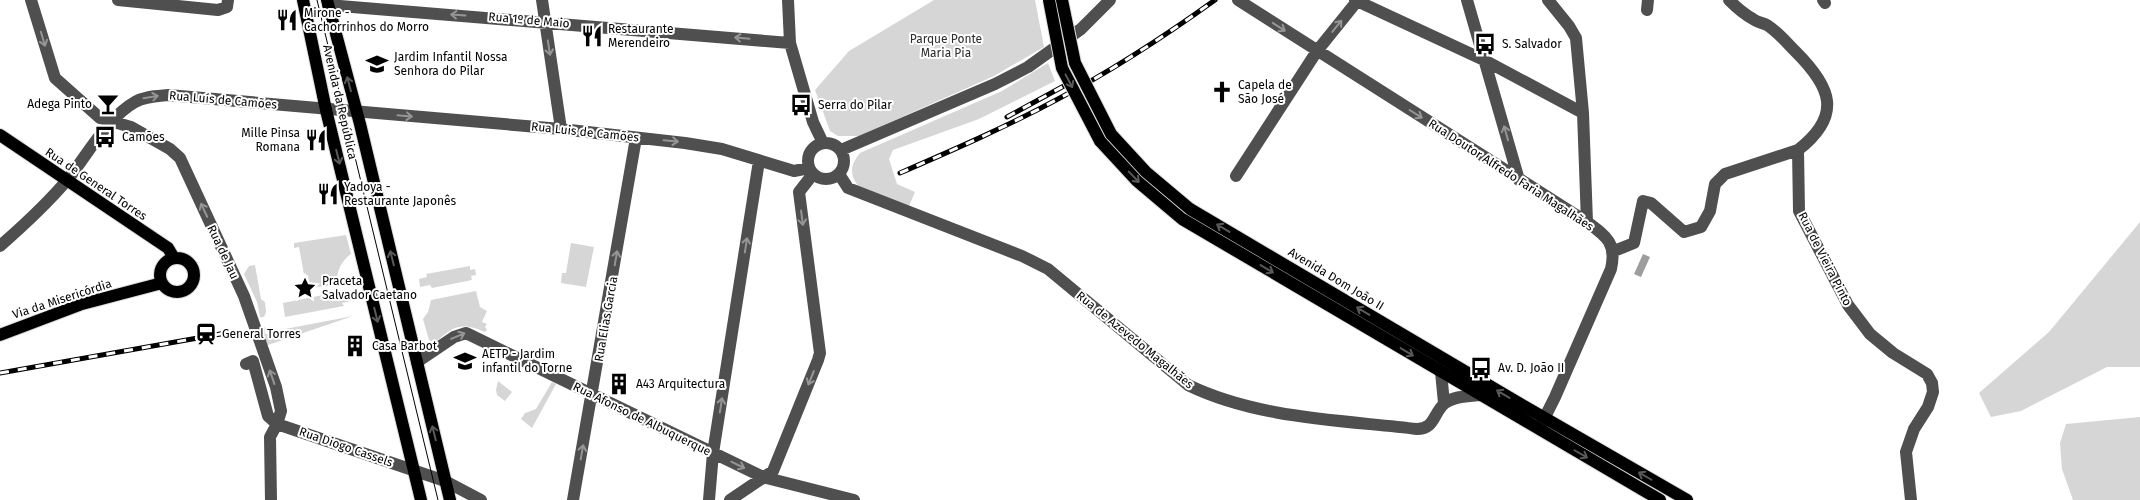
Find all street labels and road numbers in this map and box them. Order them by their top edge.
street label: Rua 1º de Maio [488,9,570,31]
street label: Avenida da República [320,43,360,161]
street label: Rua Luís de Camões [168,88,278,112]
street label: Rua Doutor Alfredo Faria Magalhães [1426,116,1597,234]
street label: Rua Luis de Camões [530,119,640,145]
street label: Rua de General Torres [43,145,150,223]
street label: Rua de Vieira Pinto [1795,210,1855,308]
street label: Rua de Jau [204,223,242,281]
street label: Avenida Dom João II [1286,245,1386,313]
street label: Rua Elias Garcia [592,275,620,363]
street label: Via da Misericórdia [11,276,113,322]
street label: Rua de Azevedo Magalhães [1074,288,1197,392]
street label: Rua Afonso de Albuquerque [571,379,713,459]
street label: Rua Diogo Cassels [297,424,395,470]

